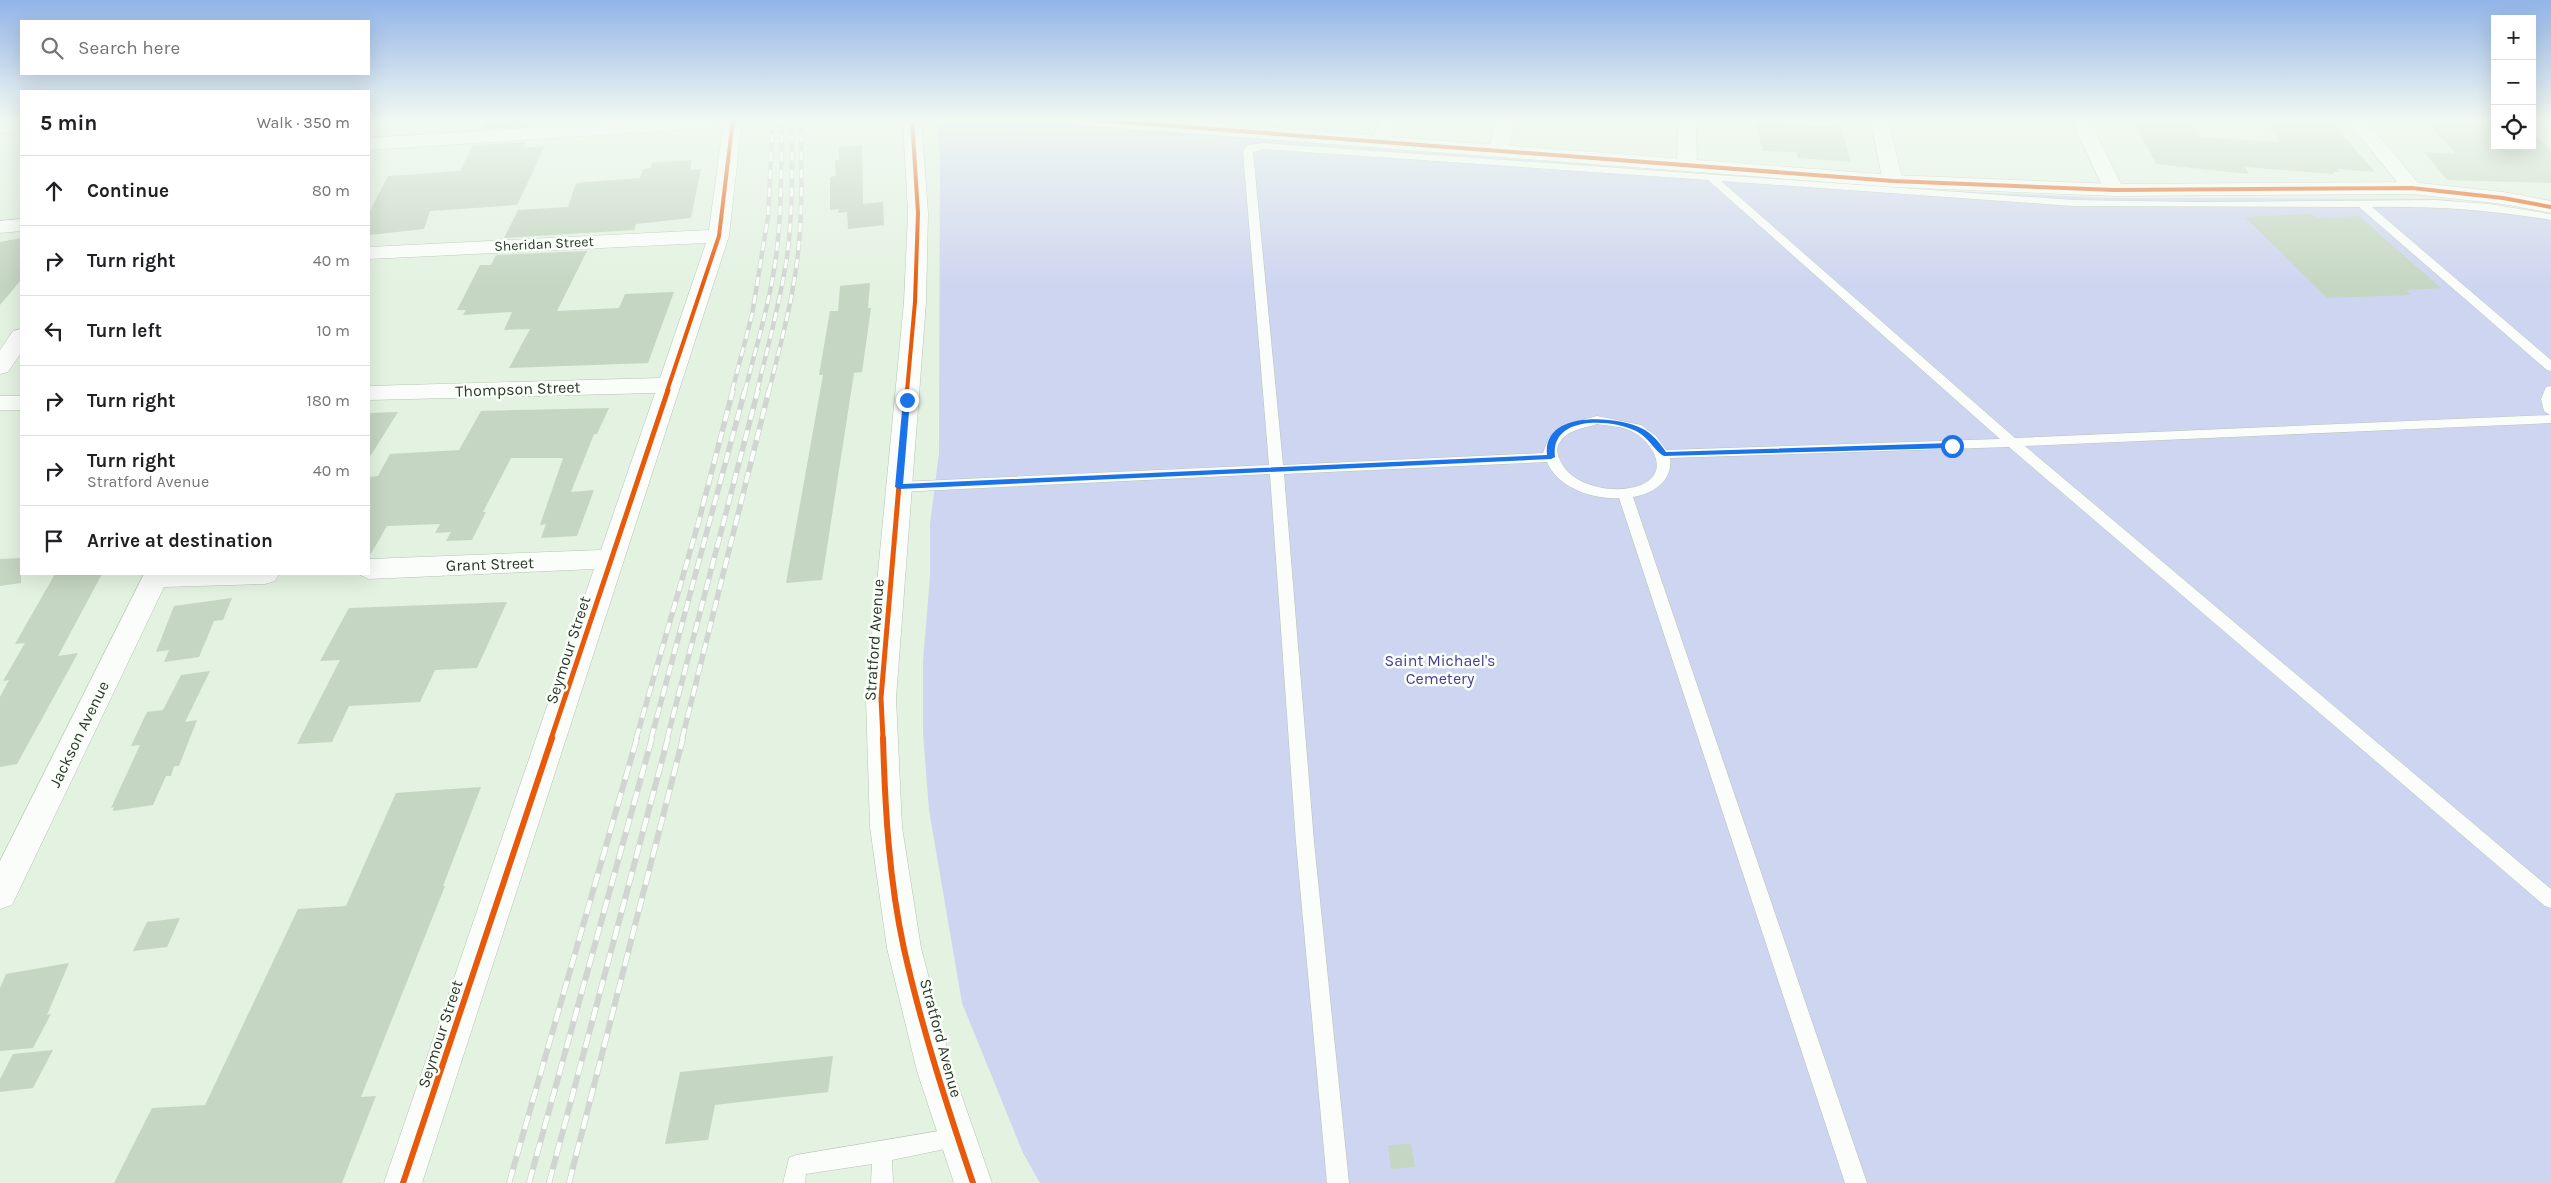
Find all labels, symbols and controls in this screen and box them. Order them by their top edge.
map controls [2491,15,2536,150]
button: + [2491,15,2536,60]
search box [20,20,370,75]
icon: search [38,34,66,62]
text: Search here [78,37,180,59]
button: − [2491,60,2536,105]
button: locate [2491,105,2536,150]
text: 5 min [40,111,97,135]
text: Walk · 350 m [257,113,350,132]
icon: ahead [40,177,68,205]
text: Continue [87,180,169,202]
text: 80 m [312,181,350,200]
street label: Sheridan Street [494,233,594,255]
icon: right [40,247,68,275]
text: Turn right [87,250,176,272]
text: 40 m [313,251,350,270]
icon: left [40,317,68,345]
text: Turn left [87,320,162,342]
text: 10 m [316,321,350,340]
street label: Thompson Street [455,377,581,401]
icon: right [40,387,68,415]
route end [896,389,919,412]
text: Turn right [87,390,176,412]
text: 180 m [307,391,350,410]
route start [1941,435,1964,458]
text: Turn right [87,450,176,472]
icon: right [40,457,68,485]
text: 40 m [313,461,350,480]
text: Stratford Avenue [87,472,209,491]
icon: arrive [40,527,68,555]
text: Arrive at destination [87,530,273,552]
street label: Grant Street [446,553,534,575]
street label: Stratford Avenue [860,578,888,702]
street label: Seymour Street [542,594,594,706]
park label: Saint Michael's Cemetery [1384,651,1496,688]
street label: Jackson Avenue [45,678,113,790]
street label: Stratford Avenue [916,976,966,1100]
street label: Seymour Street [414,978,466,1090]

